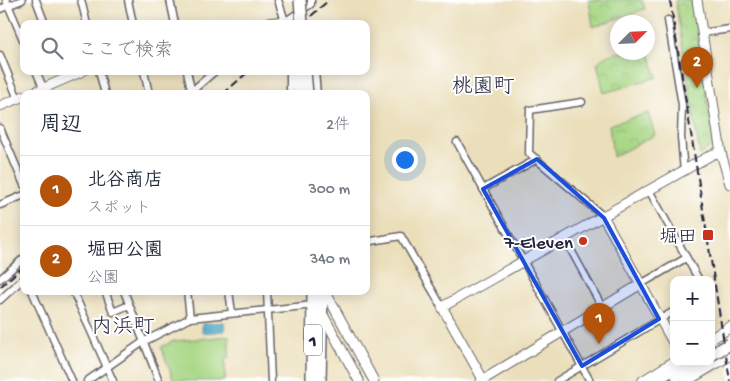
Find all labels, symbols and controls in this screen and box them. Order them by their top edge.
north arrow [610,15,655,60]
search box [20,20,370,75]
icon: search [38,34,66,62]
text: ここで検索 [78,40,173,63]
pin: 2 [681,47,713,88]
district label: 桃園町 [452,75,515,101]
text: 周辺 [40,114,82,139]
text: 2件 [326,117,350,136]
your location [392,147,418,173]
text: 北谷商店 [87,170,163,193]
text: 1 [53,181,59,200]
text: 300 m [308,181,350,200]
text: スポット [87,200,151,219]
place label: 堀田 [659,227,697,250]
marker: 堀田 [701,228,715,242]
place label: 7-Eleven [503,233,573,256]
marker: 7-Eleven [577,235,589,247]
text: 堀田公園 [87,240,163,263]
text: 2 [52,251,60,270]
text: 340 m [310,251,350,270]
text: 公園 [87,270,119,289]
map controls [670,276,715,366]
button: + [670,276,715,321]
pin: 1 [583,303,615,344]
district label: 内浜町 [92,315,155,341]
button: − [670,321,715,366]
road number: 1 [304,324,322,356]

